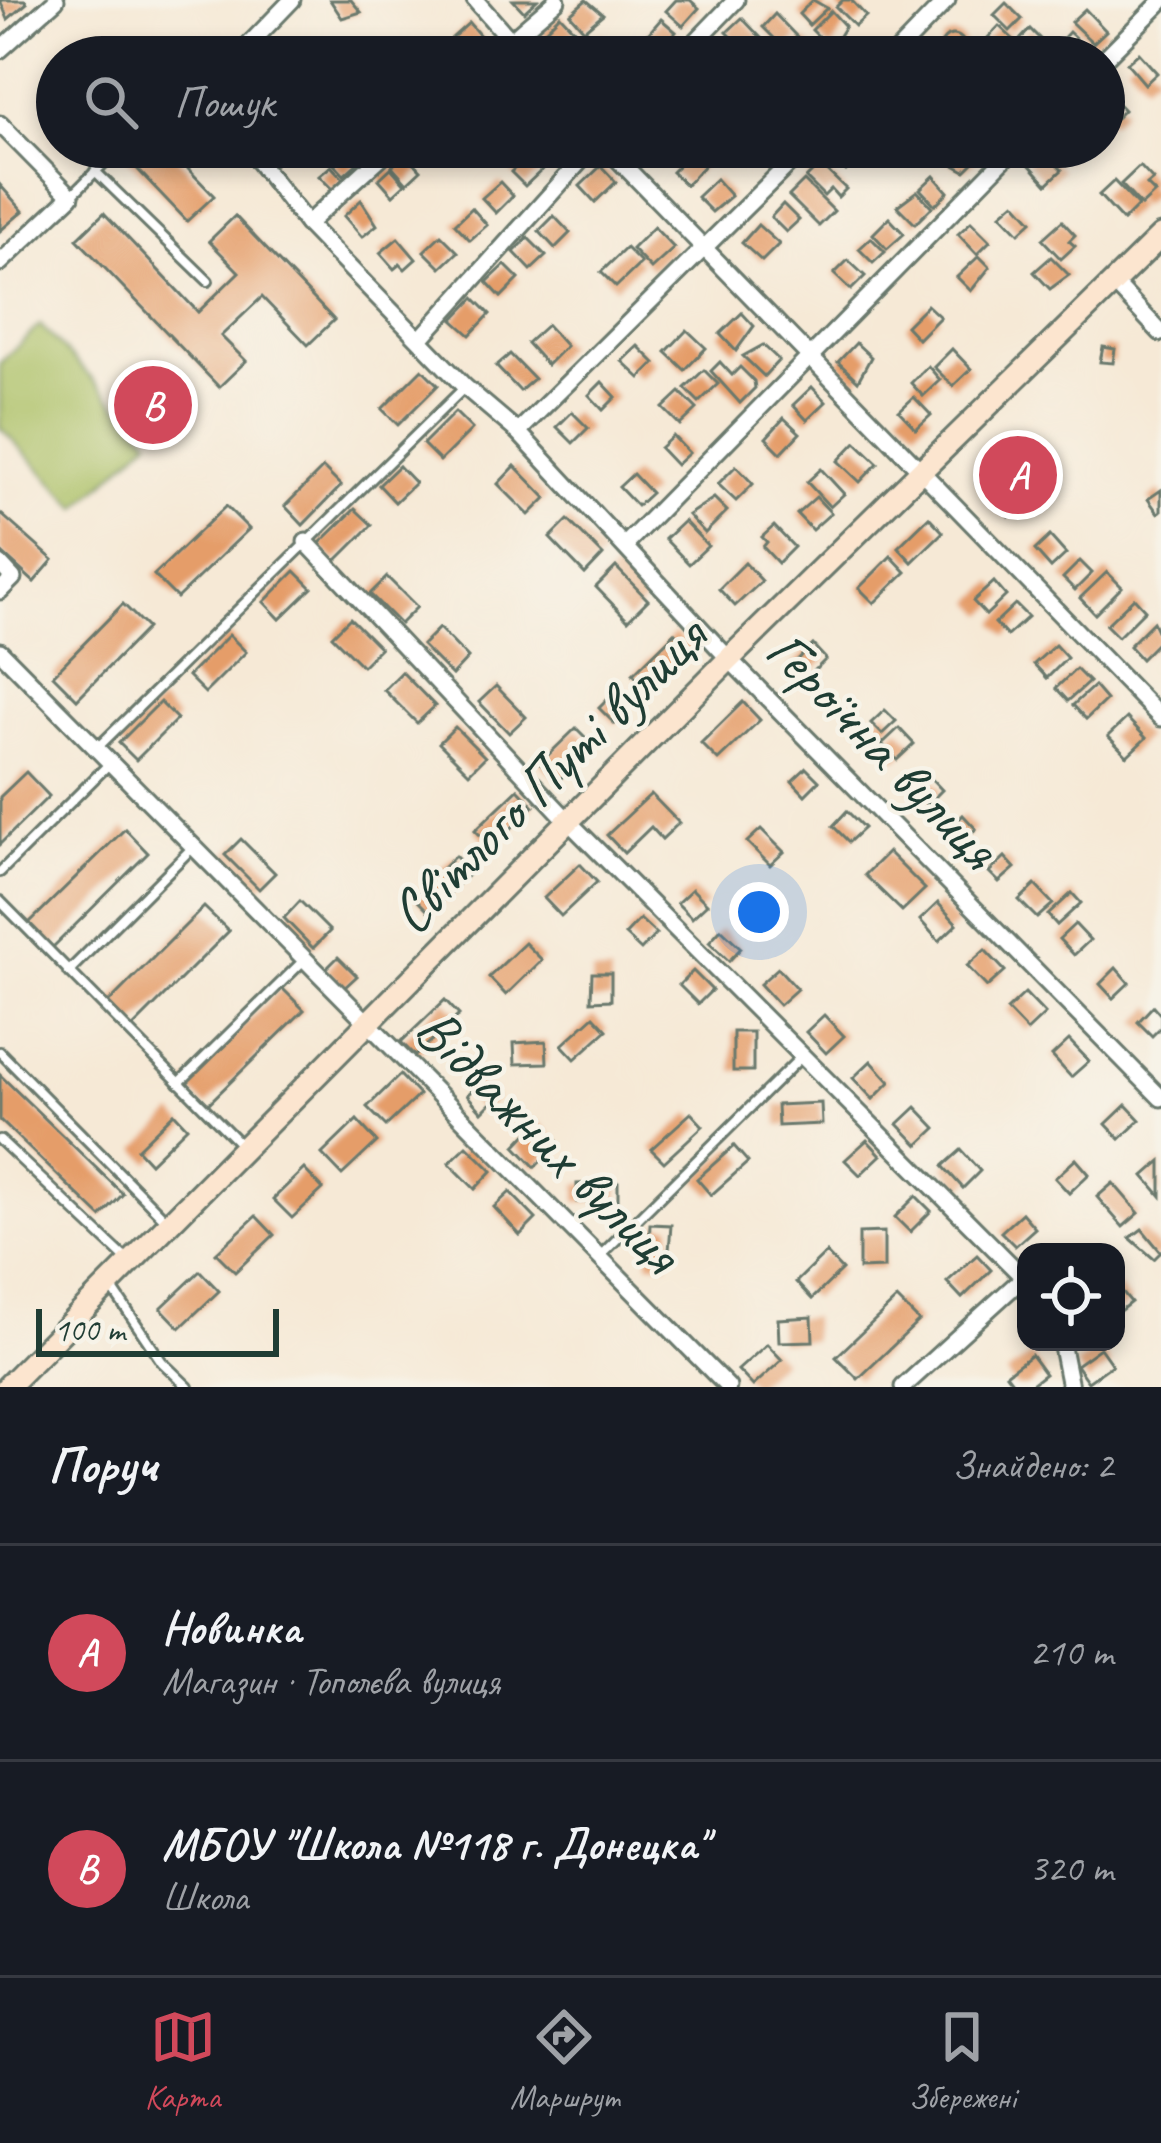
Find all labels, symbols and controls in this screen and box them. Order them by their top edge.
search box [36,36,1125,168]
icon: search [78,69,144,135]
text: Пошук [174,74,274,131]
pin: B [114,360,192,450]
pin: A [979,430,1057,520]
street label: Світлого Путі вулиця [373,597,726,950]
street label: Героїчна вулиця [750,613,1018,886]
your location [729,882,789,942]
street label: Відважних вулиця [400,991,700,1291]
map controls [1017,1243,1125,1351]
button: locate [1017,1243,1125,1351]
scale bar [36,1303,279,1356]
text: 100 m [54,1309,125,1351]
text: Поруч [48,1433,157,1497]
text: Знайдено: 2 [952,1441,1113,1490]
text: Новинка [162,1600,301,1657]
text: A [77,1628,97,1677]
text: 210 m [1029,1628,1113,1677]
text: Магазин · Тополєва вулиця [162,1657,500,1706]
text: МБОУ "Школа №118 г. Донецка" [162,1816,707,1873]
text: B [77,1844,97,1893]
text: 320 m [1029,1844,1113,1893]
text: Школа [162,1873,248,1922]
tab: Карта [145,2004,220,2118]
tab: Маршрут [510,2004,619,2118]
tab: Збережені [909,2004,1016,2118]

